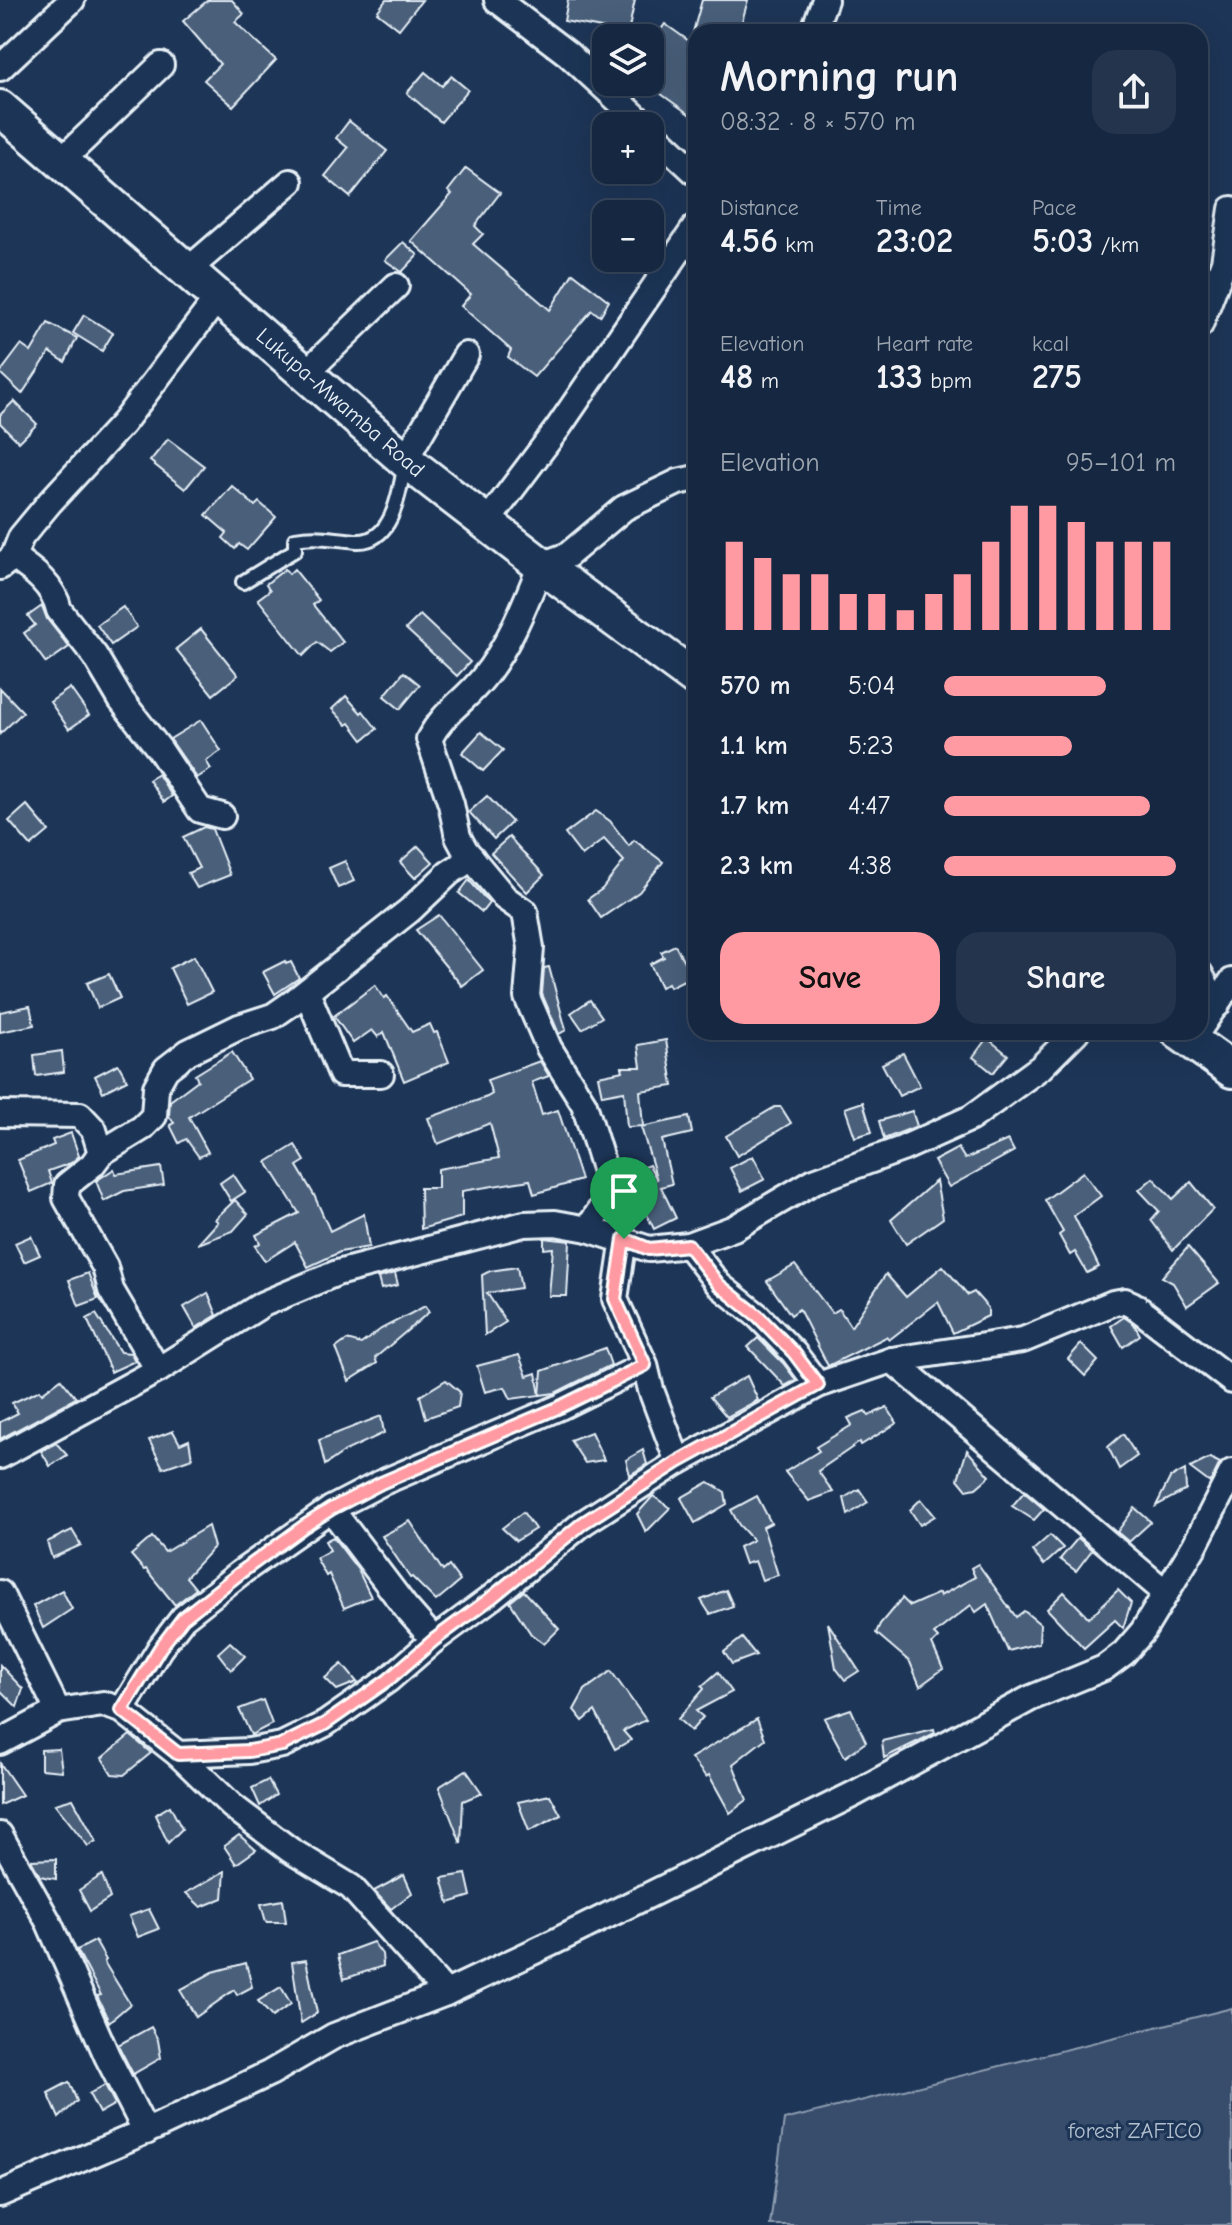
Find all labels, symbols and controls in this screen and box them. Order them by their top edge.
map controls [592,24,664,272]
button: layers [592,24,664,96]
button: share [1092,50,1176,134]
text: Morning run [720,51,959,102]
text: 08:32 · 8 × 570 m [720,107,916,137]
button: + [592,112,664,184]
text: Distance [720,195,799,221]
text: Time [876,195,922,221]
text: Pace [1032,195,1076,221]
button: − [592,200,664,272]
text: 4.56 [720,221,778,261]
text: 23:02 [876,221,953,261]
text: 5:03 [1032,221,1093,261]
text: km [778,232,814,258]
text: /km [1093,232,1139,258]
street label: Lukupa-Mwamba Road [251,323,430,483]
text: Elevation [720,331,804,357]
text: Heart rate [876,331,973,357]
text: kcal [1032,331,1069,357]
text: 48 [720,357,753,397]
text: 133 [876,357,923,397]
text: 275 [1032,357,1082,397]
text: m [753,368,779,394]
text: bpm [923,368,972,394]
text: Elevation [720,448,820,478]
text: 95–101 m [1066,448,1176,478]
text: 570 m [720,671,790,701]
text: 5:04 [848,671,895,701]
text: 1.1 km [720,731,788,761]
text: 5:23 [848,731,894,761]
text: 1.7 km [720,791,789,821]
text: 4:47 [848,791,890,821]
text: 2.3 km [720,851,793,881]
text: 4:38 [848,851,892,881]
button: Save [720,932,940,1024]
button: Share [956,932,1176,1024]
pin [590,1157,658,1239]
icon: arrive [602,1169,646,1213]
park label: forest ZAFICO [1067,2118,1202,2144]

